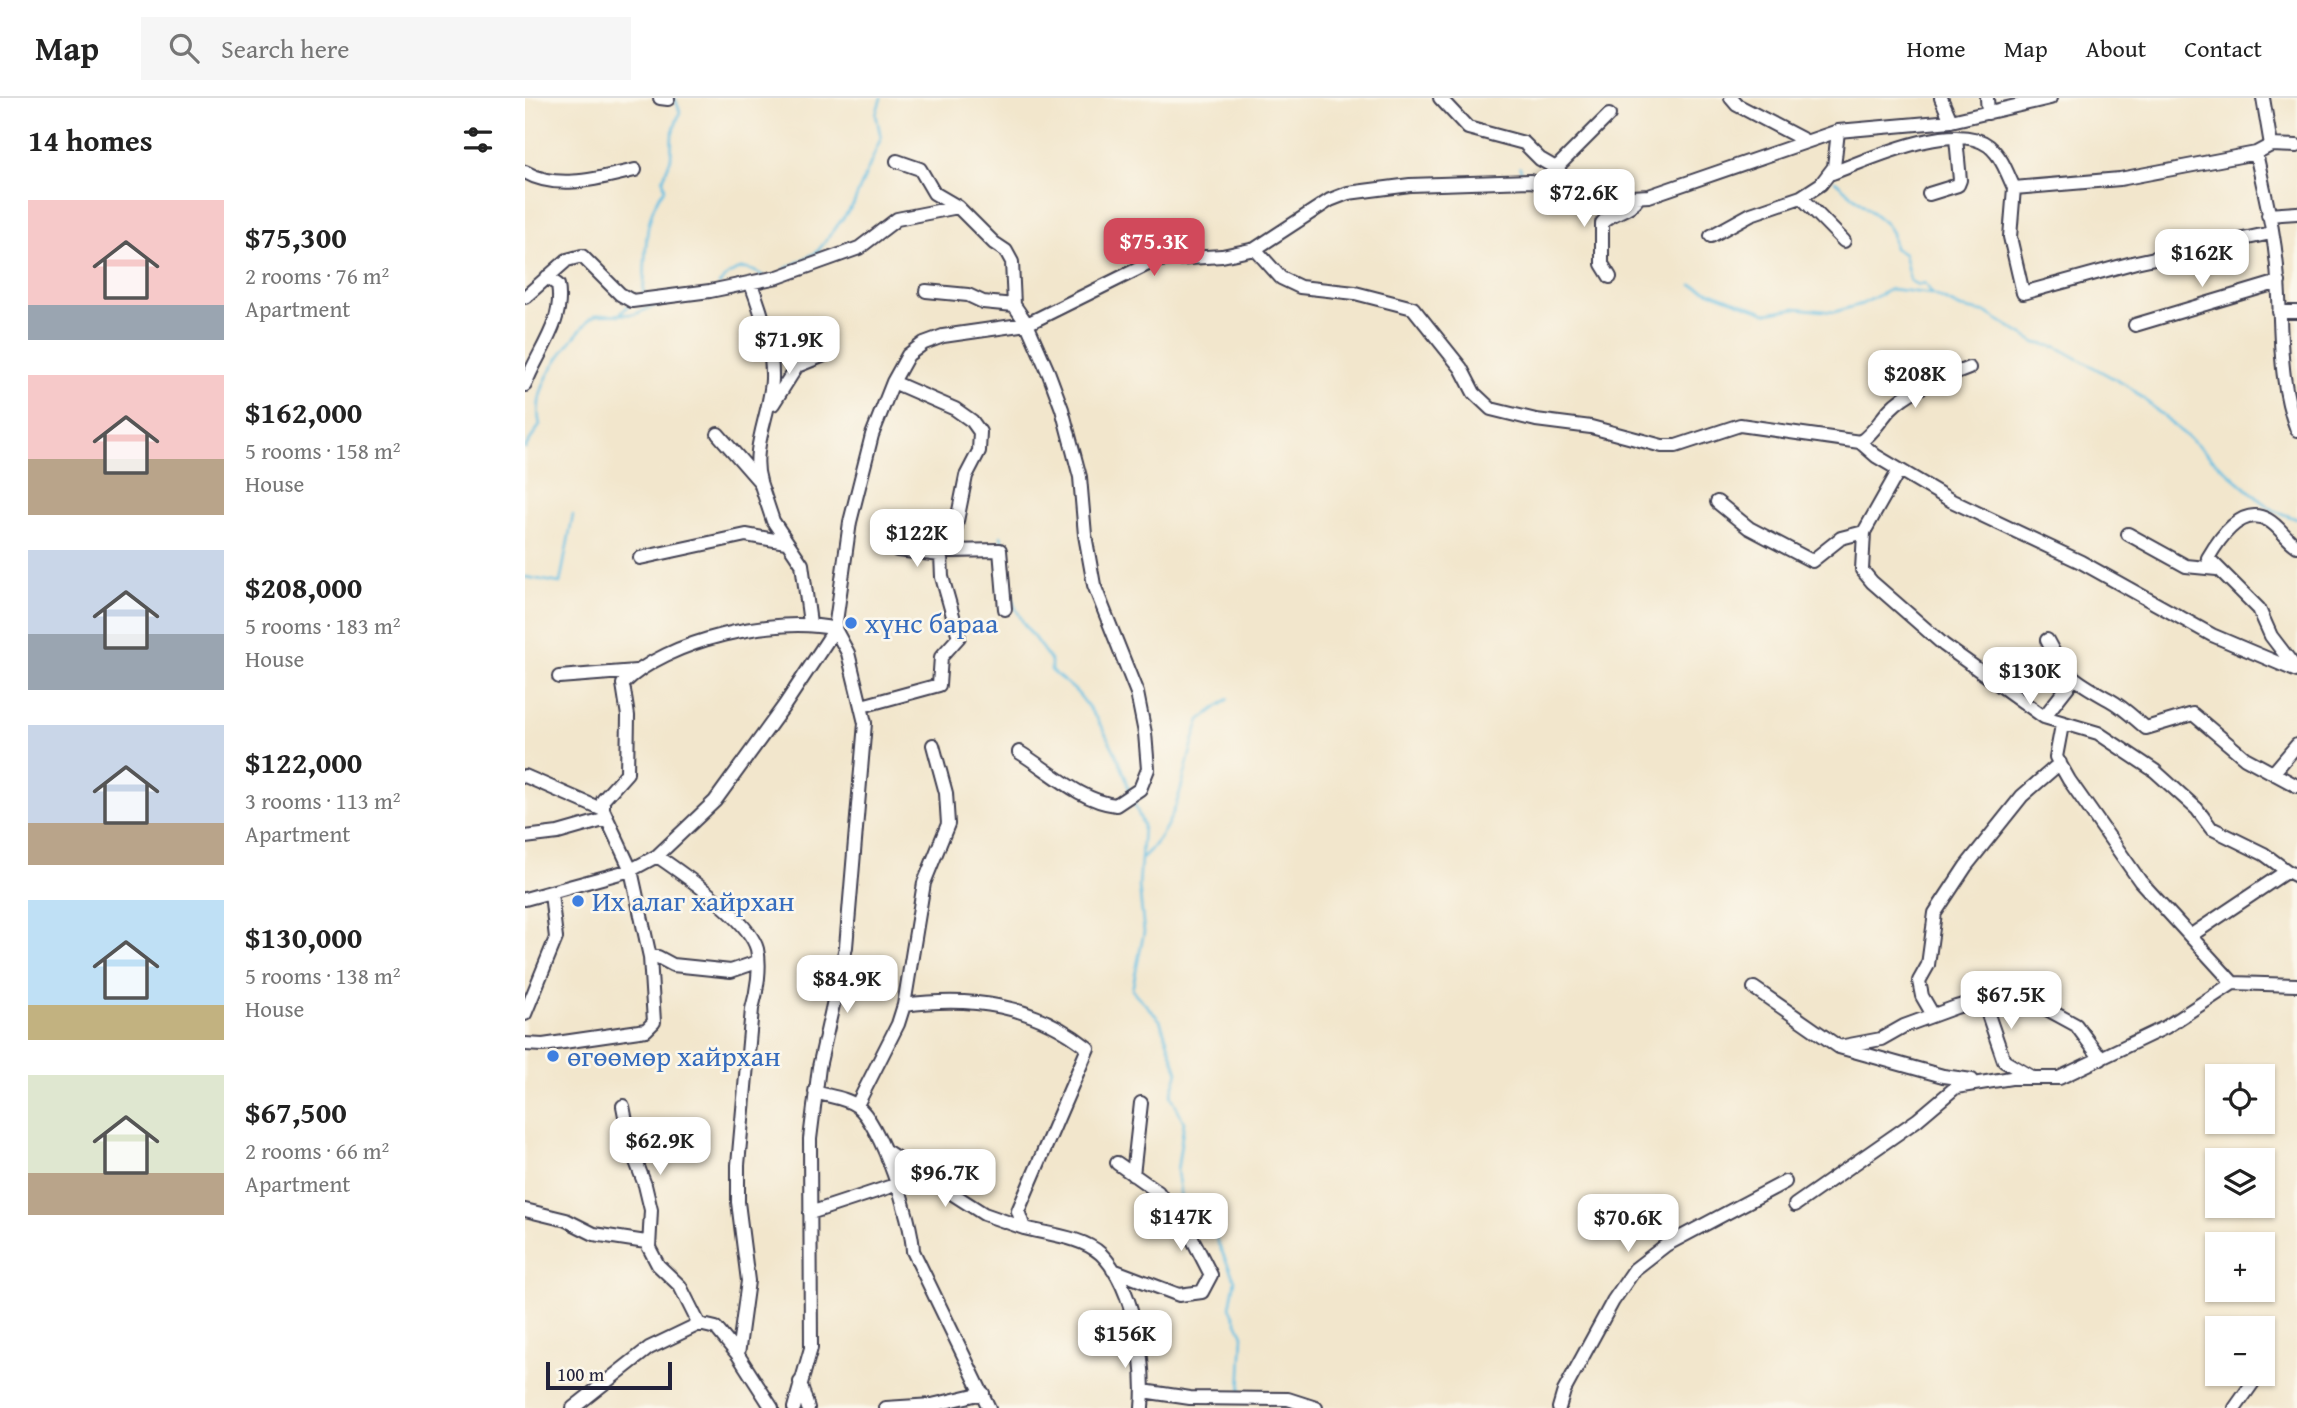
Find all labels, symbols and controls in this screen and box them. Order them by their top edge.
search box [141,17,631,80]
text: Map [35,24,99,72]
icon: search [165,29,203,67]
text: Search here [221,29,349,68]
text: Home [1907,31,1966,66]
text: Map [2004,31,2048,66]
text: About [2086,31,2146,66]
text: Contact [2184,31,2262,66]
text: 14 homes [28,118,153,162]
icon: filters [459,121,497,159]
pin: $72.6K [1527,170,1641,229]
text: $72.6K [1550,175,1618,208]
text: $75,300 [245,215,347,259]
pin: $75.3K [1097,218,1211,278]
text: $75.3K [1120,224,1188,257]
icon: home [84,228,168,312]
pin: $162K [2153,230,2251,289]
text: $162K [2171,235,2233,268]
text: 2 rooms · 76 m² [245,259,389,292]
text: Apartment [245,292,350,325]
pin: $71.9K [732,316,846,376]
text: $71.9K [755,322,823,355]
pin: $208K [1866,350,1964,410]
text: $208K [1884,356,1946,389]
text: $162,000 [245,390,362,434]
icon: home [84,403,168,487]
text: 5 rooms · 158 m² [245,434,400,467]
text: House [245,467,304,500]
pin: $122K [868,510,966,569]
text: $122K [886,515,948,548]
text: $208,000 [245,565,362,609]
icon: home [84,578,168,662]
place label: хүнс бараа [865,602,999,643]
text: 5 rooms · 183 m² [245,609,400,642]
marker: хүнс бараа [843,615,859,631]
text: House [245,642,304,675]
pin: $130K [1981,648,2079,707]
text: $130K [1999,653,2061,686]
text: $122,000 [245,740,362,784]
icon: home [84,753,168,837]
text: 3 rooms · 113 m² [245,784,400,817]
text: Apartment [245,817,350,850]
place label: Их алаг хайрхан [592,880,795,921]
marker: Их алаг хайрхан [570,893,586,909]
text: $130,000 [245,915,362,959]
icon: home [84,928,168,1012]
pin: $84.9K [790,956,904,1015]
text: 5 rooms · 138 m² [245,959,400,992]
text: $84.9K [813,961,881,994]
pin: $67.5K [1954,972,2068,1031]
text: $67.5K [1977,977,2045,1010]
text: House [245,992,304,1025]
place label: өгөөмөр хайрхан [567,1035,780,1076]
marker: өгөөмөр хайрхан [545,1048,561,1064]
map controls [2205,1064,2275,1386]
button: locate [2205,1064,2275,1134]
text: $67,500 [245,1090,347,1134]
icon: home [84,1103,168,1187]
pin: $62.9K [603,1118,717,1177]
text: $62.9K [626,1123,694,1156]
text: 2 rooms · 66 m² [245,1134,389,1167]
button: layers [2205,1148,2275,1218]
pin: $96.7K [888,1150,1002,1209]
text: $96.7K [911,1155,979,1188]
text: Apartment [245,1167,350,1200]
pin: $147K [1132,1194,1230,1253]
pin: $70.6K [1571,1194,1685,1254]
text: $147K [1150,1199,1212,1232]
text: $70.6K [1594,1200,1662,1233]
button: + [2205,1232,2275,1302]
pin: $156K [1076,1310,1174,1370]
text: $156K [1094,1316,1156,1349]
button: − [2205,1316,2275,1386]
scale bar [546,1359,672,1391]
text: 100 m [557,1360,604,1388]

